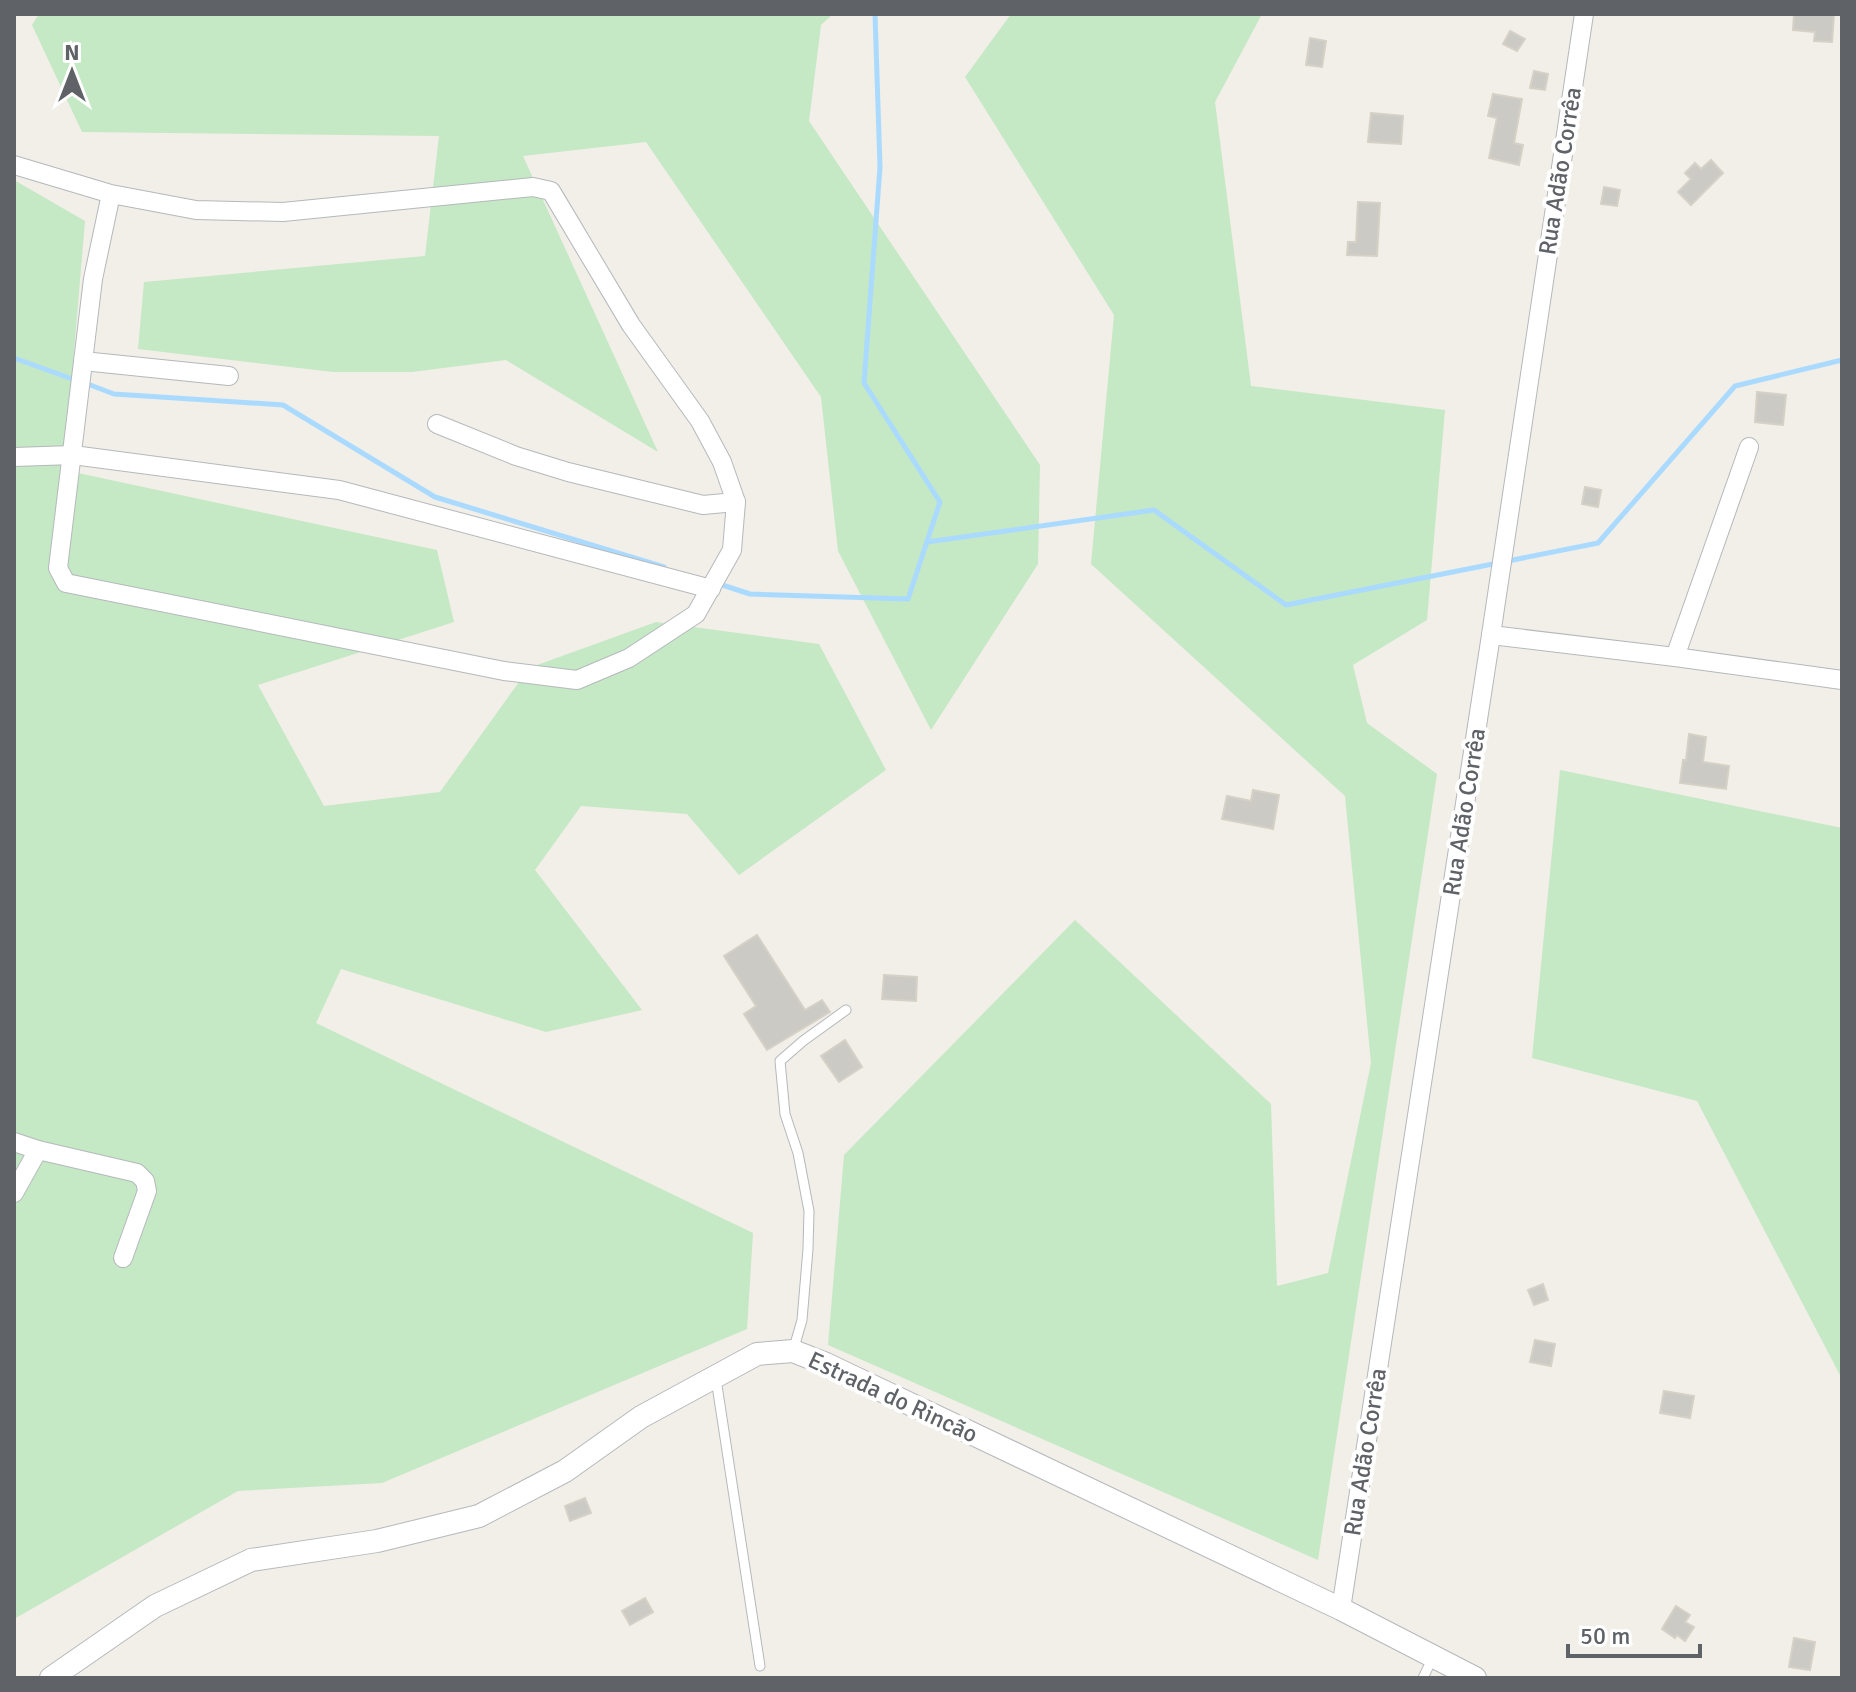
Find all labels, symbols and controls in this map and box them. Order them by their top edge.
north arrow [32,32,112,112]
text: N [64,39,80,66]
street label: Rua Adão Corrêa [1532,85,1588,257]
street label: Rua Adão Corrêa [1436,726,1492,898]
street label: Estrada do Rincão [803,1345,983,1449]
street label: Rua Adão Corrêa [1337,1366,1393,1538]
scale bar [1568,1608,1700,1658]
text: 50 m [1580,1621,1630,1651]

